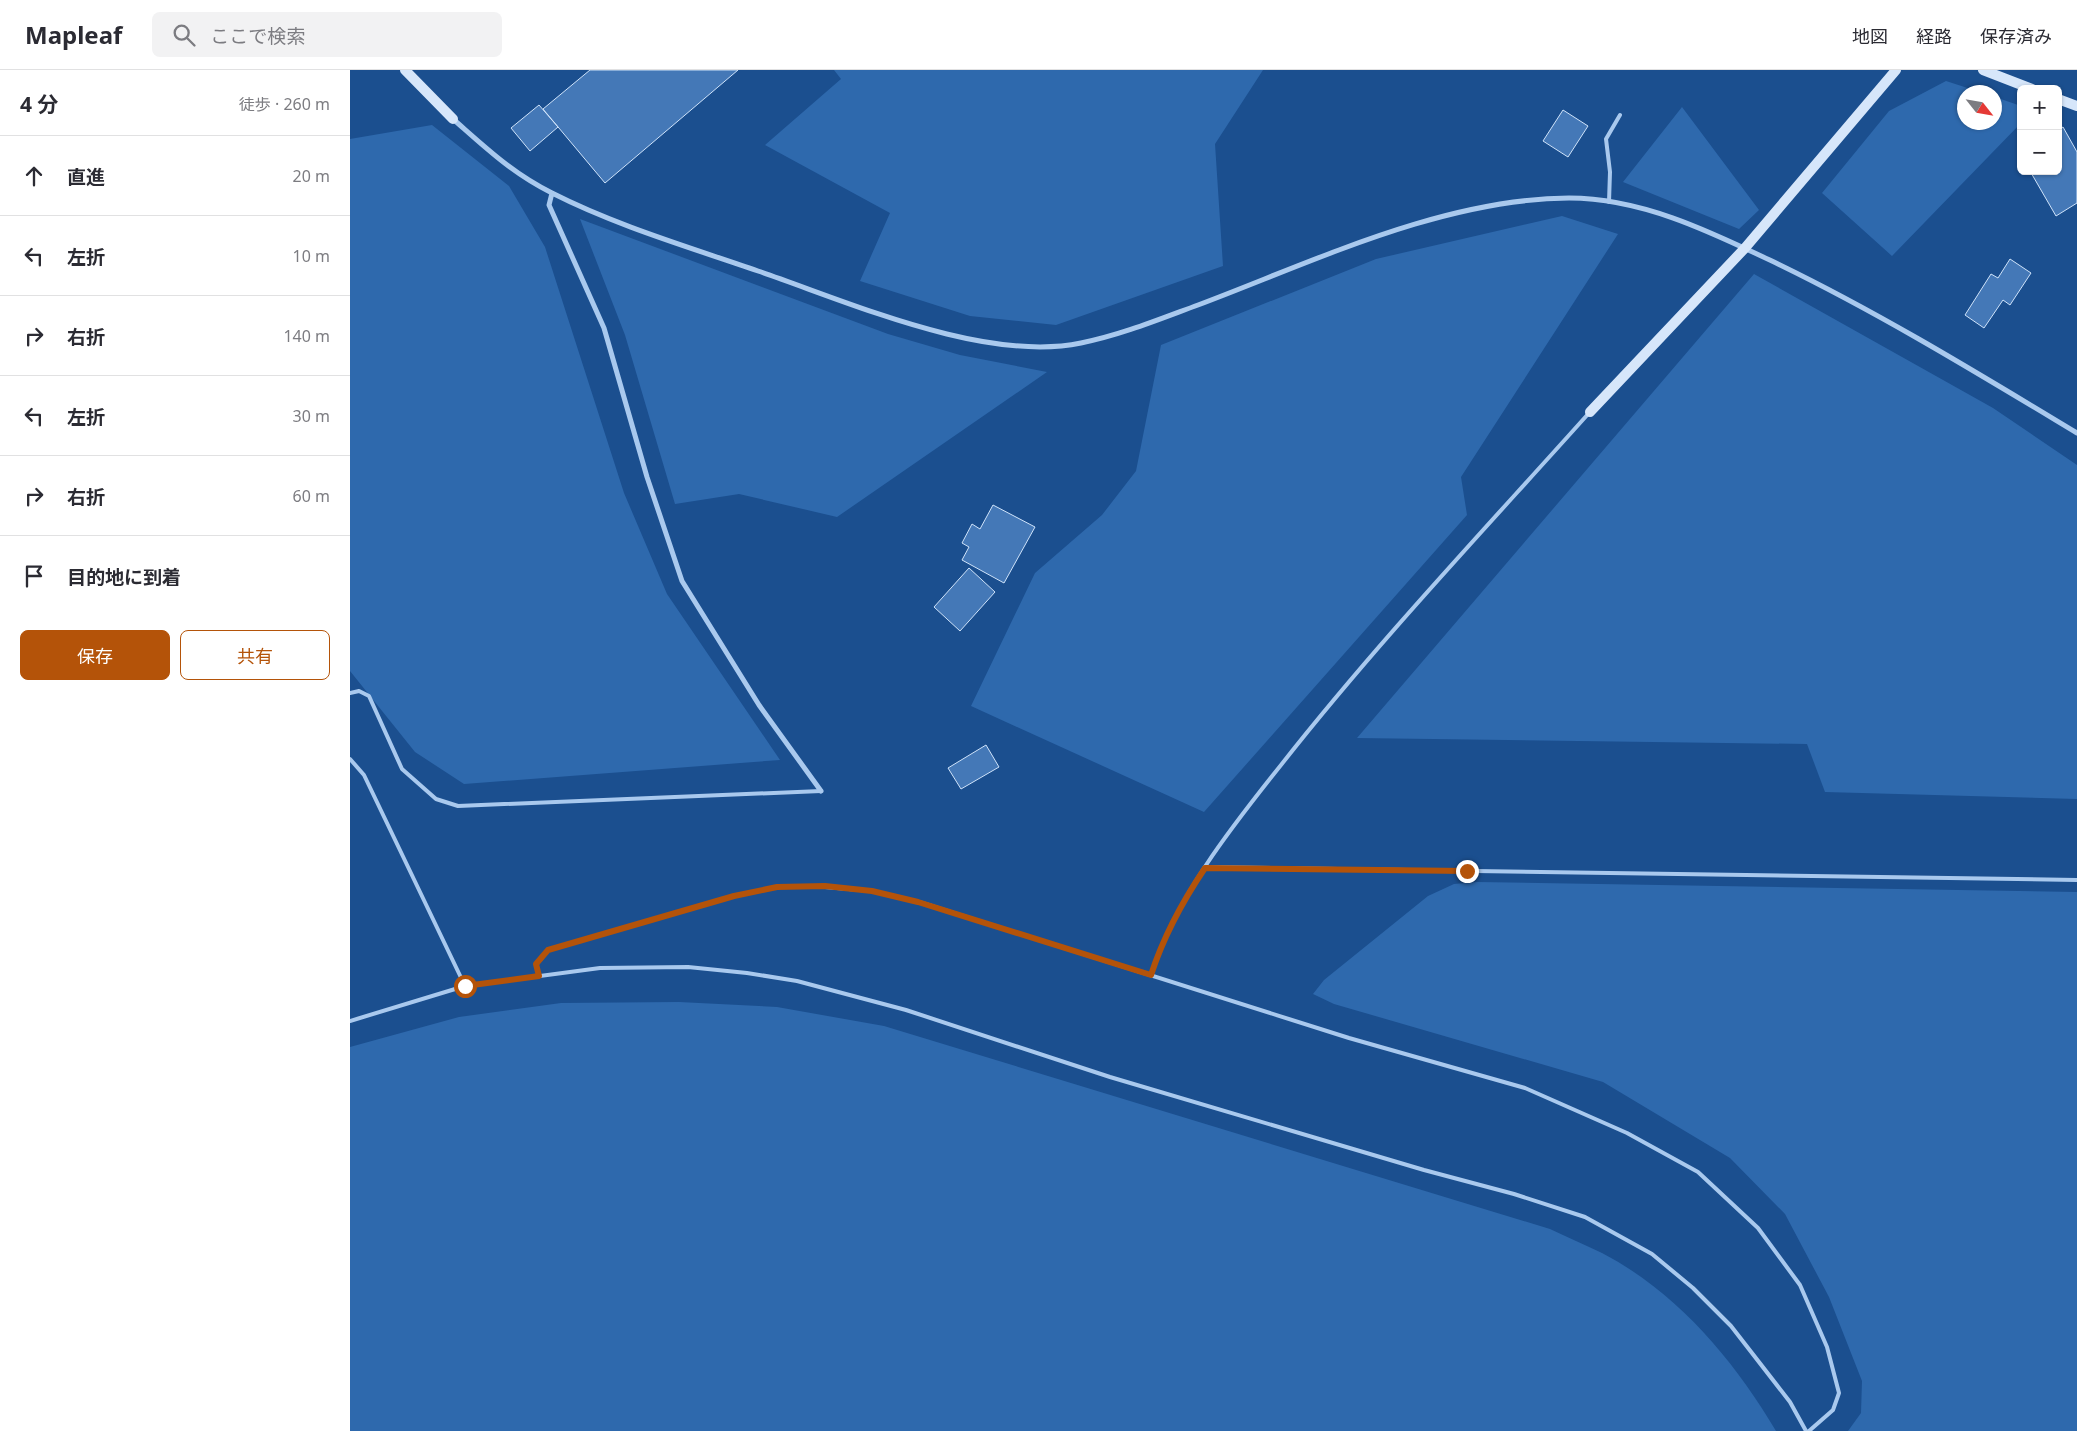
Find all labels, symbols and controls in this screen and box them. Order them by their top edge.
search box [152,12,502,57]
text: Mapleaf [25,18,122,51]
icon: search [170,21,198,49]
text: ここで検索 [210,23,305,49]
text: 地図 [1852,24,1888,48]
text: 経路 [1916,24,1952,48]
text: 保存済み [1980,24,2052,48]
north arrow [1957,85,2002,130]
map controls [2017,85,2062,175]
button: + [2017,85,2062,130]
text: 4 分 [20,90,58,118]
text: 徒歩 · 260 m [239,93,330,115]
button: − [2017,130,2062,175]
icon: ahead [20,162,48,190]
text: 直進 [67,164,105,190]
text: 20 m [293,165,330,187]
icon: left [20,242,48,270]
text: 左折 [67,244,105,270]
text: 10 m [293,245,330,267]
icon: right [20,322,48,350]
text: 右折 [67,324,105,350]
text: 140 m [283,325,330,347]
icon: left [20,402,48,430]
text: 左折 [67,404,105,430]
text: 30 m [293,405,330,427]
icon: right [20,482,48,510]
text: 右折 [67,484,105,510]
text: 60 m [293,485,330,507]
icon: arrive [20,562,48,590]
text: 目的地に到着 [67,564,181,590]
button: 保存 [20,630,170,680]
button: 共有 [180,630,330,680]
route end [1456,860,1479,883]
route start [454,975,477,998]

